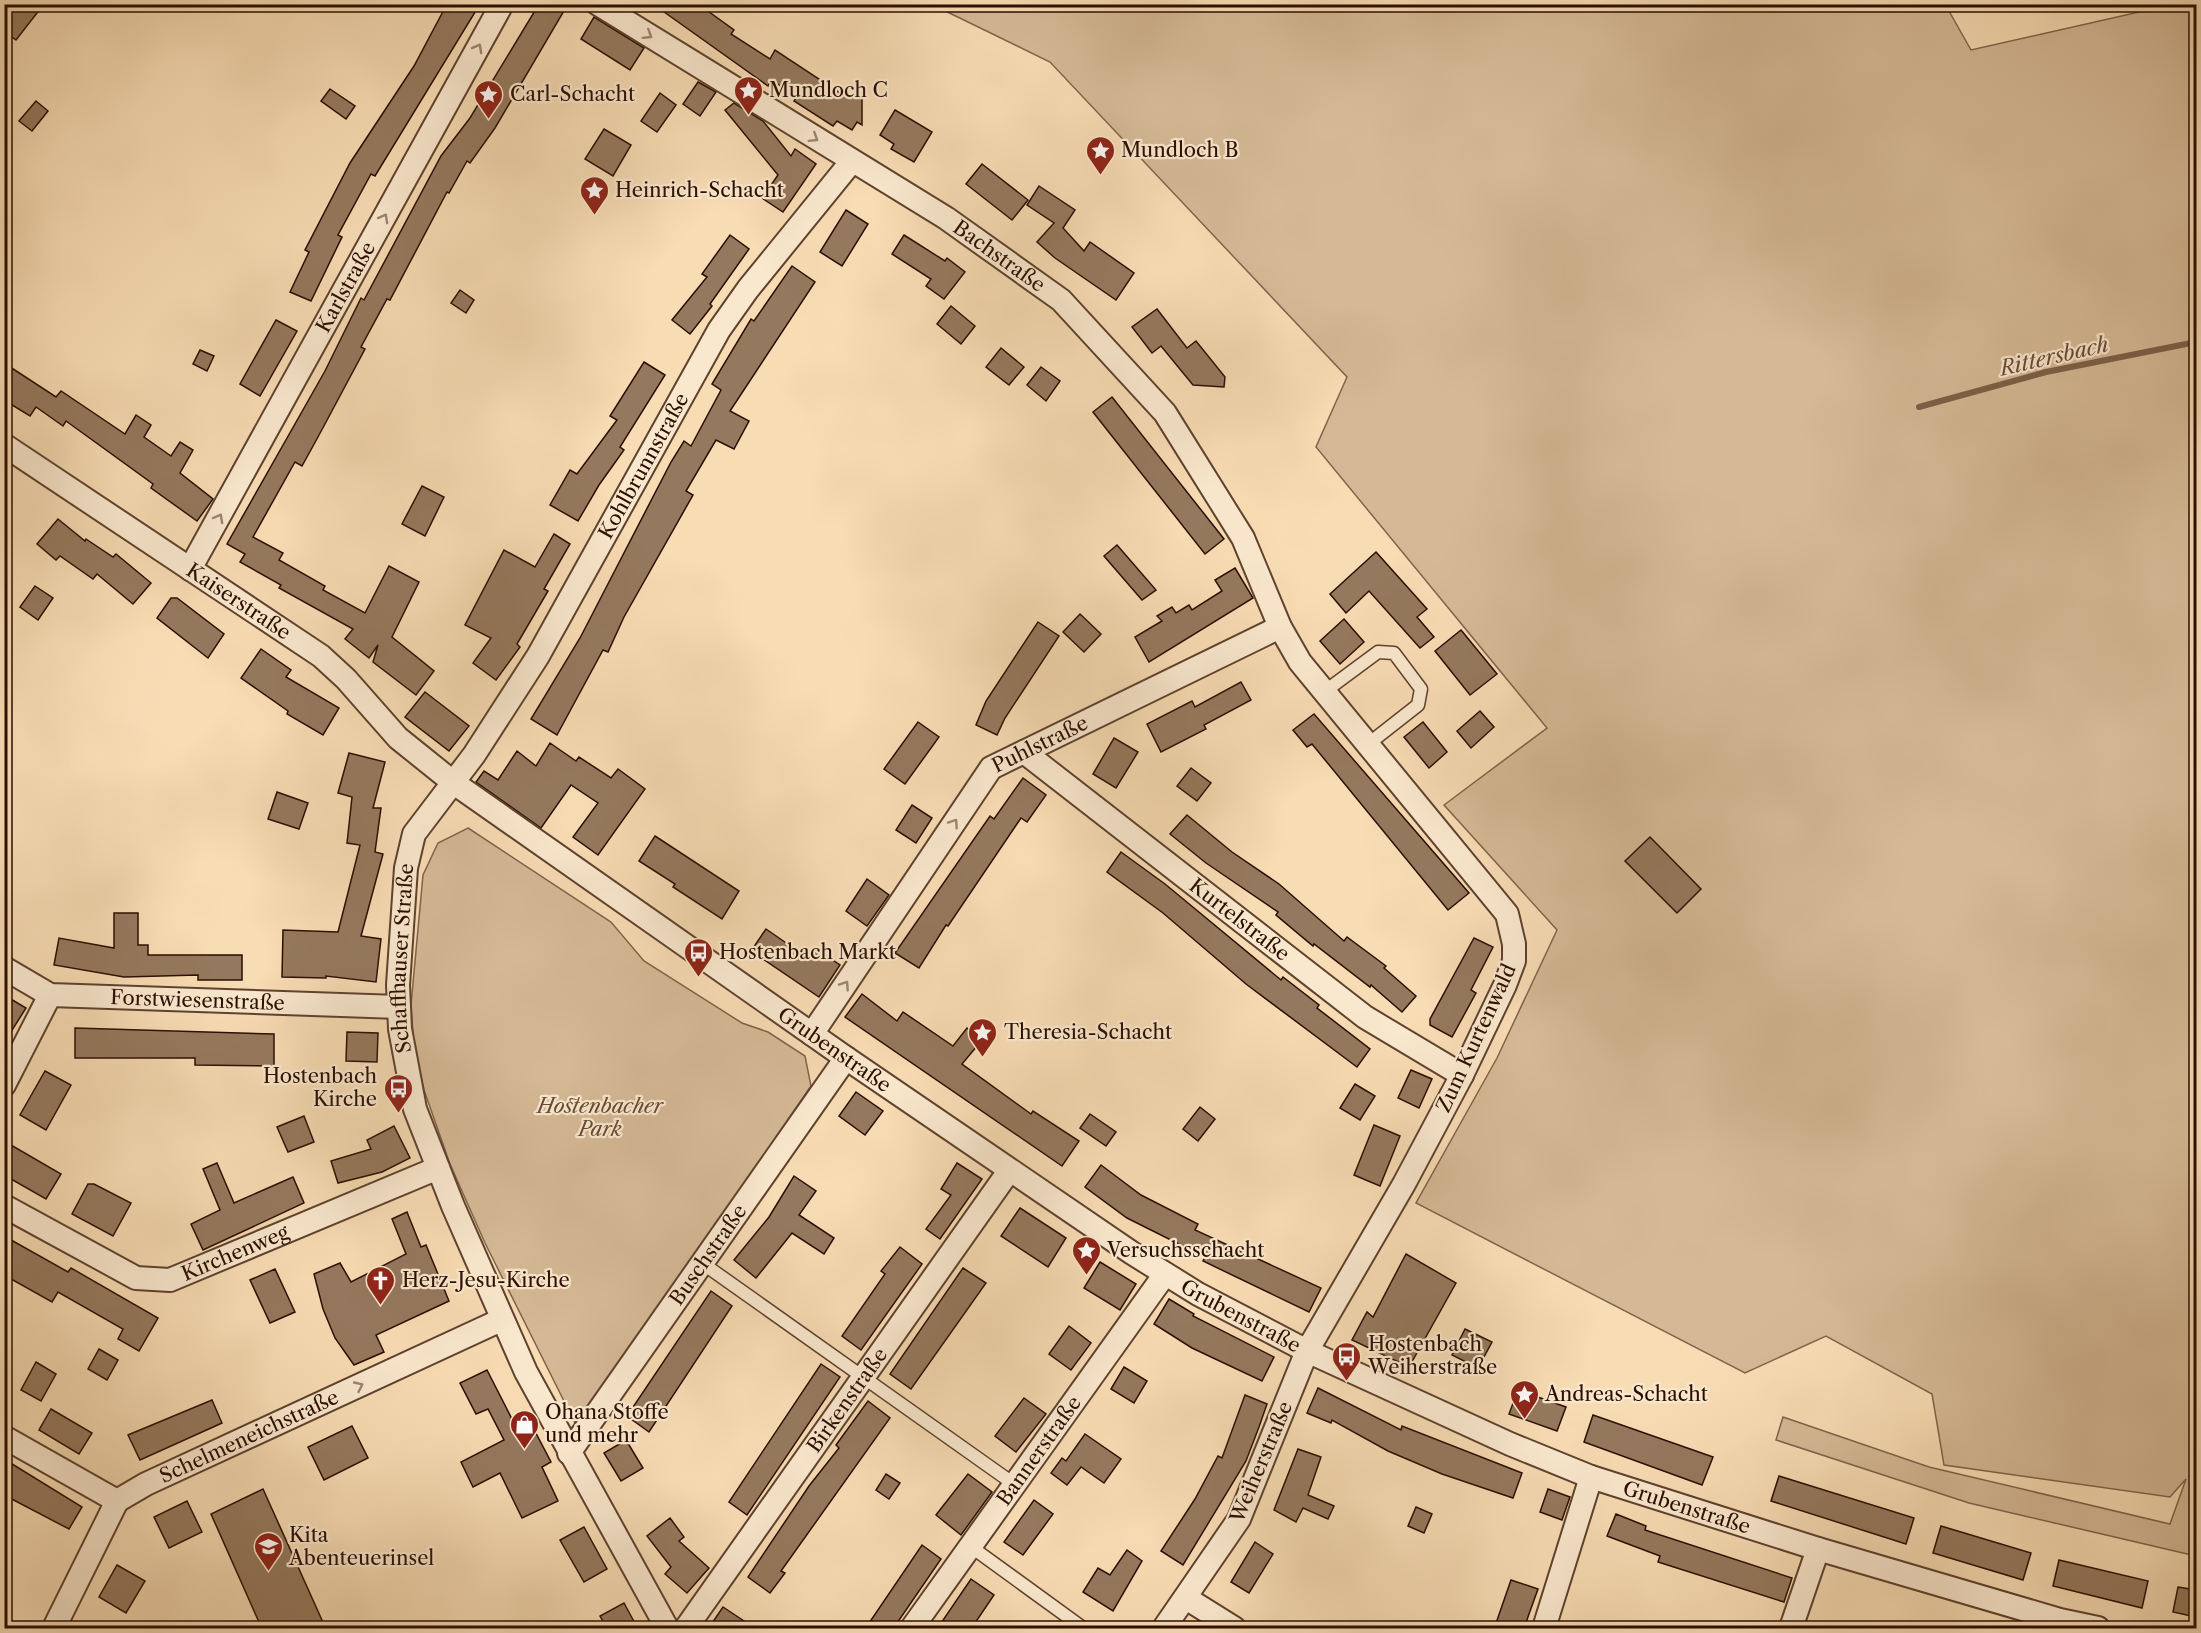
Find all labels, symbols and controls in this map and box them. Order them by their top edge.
one-way arrow [642,28,652,40]
one-way arrow [471,43,482,54]
place icon: Mundloch C [732,74,764,116]
place icon: Carl-Schacht [473,78,505,120]
place label: Mundloch C [769,78,888,102]
place label: Carl-Schacht [510,82,635,106]
one-way arrow [808,130,818,142]
place icon: Mundloch B [1084,134,1116,176]
place label: Mundloch B [1121,138,1238,162]
place icon: Heinrich-Schacht [578,174,610,216]
place label: Heinrich-Schacht [615,178,784,202]
one-way arrow [377,214,388,225]
street label: Bachstraße [949,215,1050,297]
street label: Karlstraße [311,237,380,337]
water label: Rittersbach [1995,331,2111,381]
street label: Kohlbrunnstraße [593,389,694,543]
one-way arrow [212,514,223,524]
street label: Kaiserstraße [182,558,295,645]
street label: Puhlstraße [988,711,1092,778]
one-way arrow [947,819,958,830]
street label: Schaffhauser Straße [386,862,418,1055]
street label: Kurtelstraße [1185,873,1294,966]
bus stop icon: Hostenbach Markt [682,936,714,978]
place label: Hostenbach Markt [719,940,896,964]
street label: Zum Kurtenwald [1431,960,1521,1116]
one-way arrow [838,981,849,992]
street label: Forstwiesenstraße [110,985,285,1015]
street label: Grubenstraße [773,1002,896,1097]
place icon: Theresia-Schacht [967,1016,999,1058]
place label: Theresia-Schacht [1004,1020,1172,1044]
place label: Hostenbach Kirche [263,1064,377,1111]
bus stop icon: Hostenbach Kirche [382,1072,414,1114]
park label: Hostenbacher Park [535,1094,665,1141]
street label: Buschstraße [664,1200,752,1310]
street label: Kirchenweg [178,1220,293,1286]
place icon: Versuchsschacht [1070,1234,1102,1276]
place label: Versuchsschacht [1106,1238,1264,1262]
church icon: Herz-Jesu-Kirche [365,1264,397,1306]
place label: Herz-Jesu-Kirche [402,1268,570,1292]
street label: Grubenstraße [1176,1274,1305,1358]
place label: Hostenbach Weiherstraße [1367,1332,1497,1379]
bus stop icon: Hostenbach Weiherstraße [1331,1340,1363,1382]
street label: Birkenstraße [802,1343,892,1457]
place icon: Andreas-Schacht [1508,1378,1540,1420]
one-way arrow [352,1381,363,1393]
place label: Andreas-Schacht [1544,1382,1708,1406]
street label: Schelmeneichstraße [156,1385,342,1488]
street label: Bannerstraße [992,1391,1086,1510]
street label: Weiherstraße [1224,1398,1297,1527]
place label: Ohana Stoffe und mehr [545,1400,669,1447]
shop icon: Ohana Stoffe und mehr [508,1408,540,1450]
street label: Grubenstraße [1620,1476,1753,1539]
place label: Kita Abenteuerinsel [288,1523,434,1570]
school or university icon: Kita Abenteuerinsel [252,1530,284,1572]

